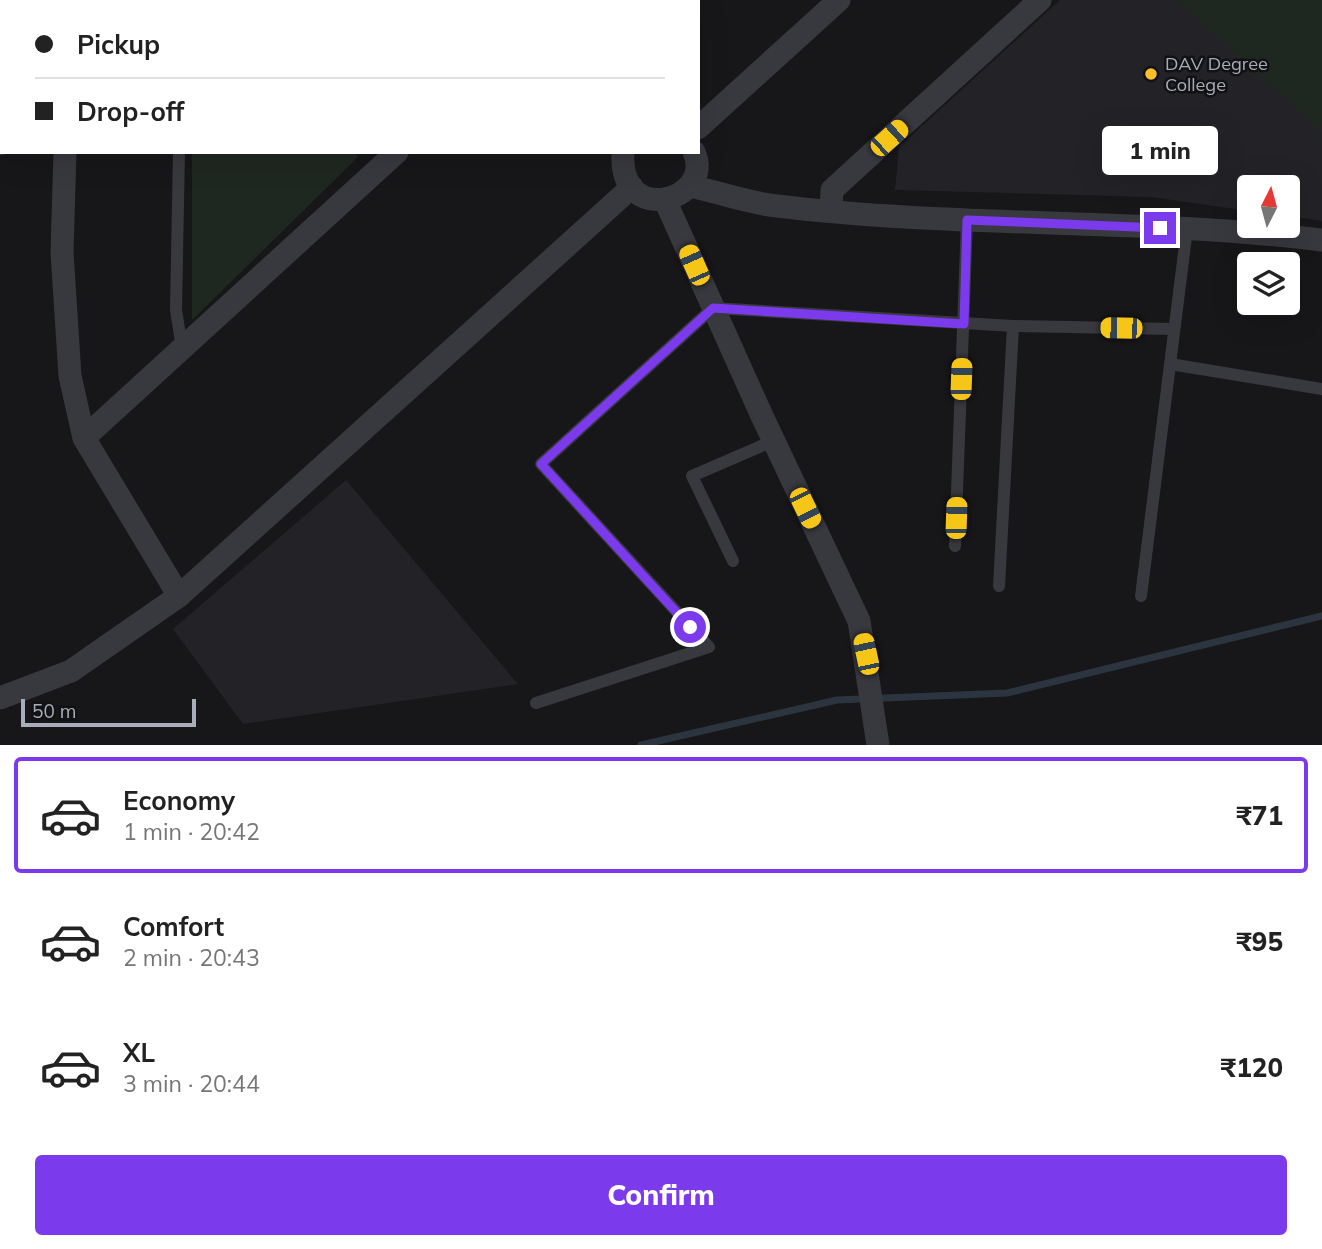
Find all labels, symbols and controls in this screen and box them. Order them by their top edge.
text: Pickup [77,28,160,61]
place label: DAV Degree College [1165,52,1268,96]
marker: DAV Degree College [1143,66,1159,82]
text: Drop-off [77,95,184,128]
car [867,116,912,160]
callout: 1 min [1102,126,1218,176]
text: 1 min [1129,136,1191,165]
north arrow [1237,175,1300,238]
map controls [1237,175,1300,315]
route end [1144,212,1176,244]
car [676,242,713,288]
button: layers [1237,252,1300,315]
car [1100,317,1143,339]
car [950,358,973,400]
car [787,485,824,531]
car [945,497,968,539]
route start [674,611,706,643]
car [852,631,881,677]
scale bar [21,696,196,728]
text: 50 m [32,699,76,723]
icon: car [39,784,102,847]
text: Economy [123,784,235,817]
text: ₹71 [1236,799,1283,832]
text: 1 min · 20:42 [123,817,260,846]
icon: car [39,910,102,973]
text: Comfort [123,910,224,943]
text: ₹95 [1236,925,1283,958]
text: 2 min · 20:43 [123,943,260,972]
icon: car [39,1036,102,1099]
text: XL [123,1036,155,1069]
text: ₹120 [1221,1051,1283,1084]
text: 3 min · 20:44 [123,1069,260,1098]
button: Confirm [35,1155,1287,1235]

